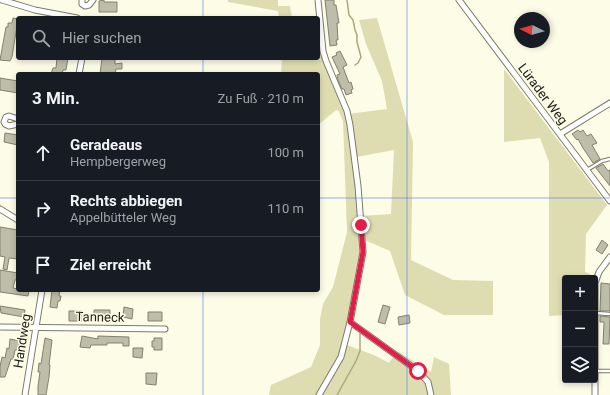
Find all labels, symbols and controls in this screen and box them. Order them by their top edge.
north arrow [514,12,550,48]
search box [16,16,320,60]
icon: search [30,27,52,49]
text: Hier suchen [62,29,141,47]
street label: Lürader Weg [515,61,571,127]
text: 3 Min. [32,88,80,108]
text: Zu Fuß · 210 m [218,91,304,106]
text: Geradeaus [70,136,142,154]
icon: ahead [32,142,54,164]
text: 100 m [267,145,304,160]
text: Hempbergerweg [70,154,166,169]
text: Rechts abbiegen [70,192,183,210]
icon: right [32,198,54,220]
text: 110 m [267,201,304,216]
text: Appelbütteler Weg [70,210,176,225]
route end [352,216,370,234]
icon: arrive [32,254,54,276]
text: Ziel erreicht [70,256,151,274]
map controls [562,275,598,383]
button: + [562,275,598,311]
street label: Tanneck [75,309,125,325]
button: − [562,311,598,347]
street label: Handweg [10,313,34,369]
button: layers [562,347,598,383]
route start [409,362,427,380]

